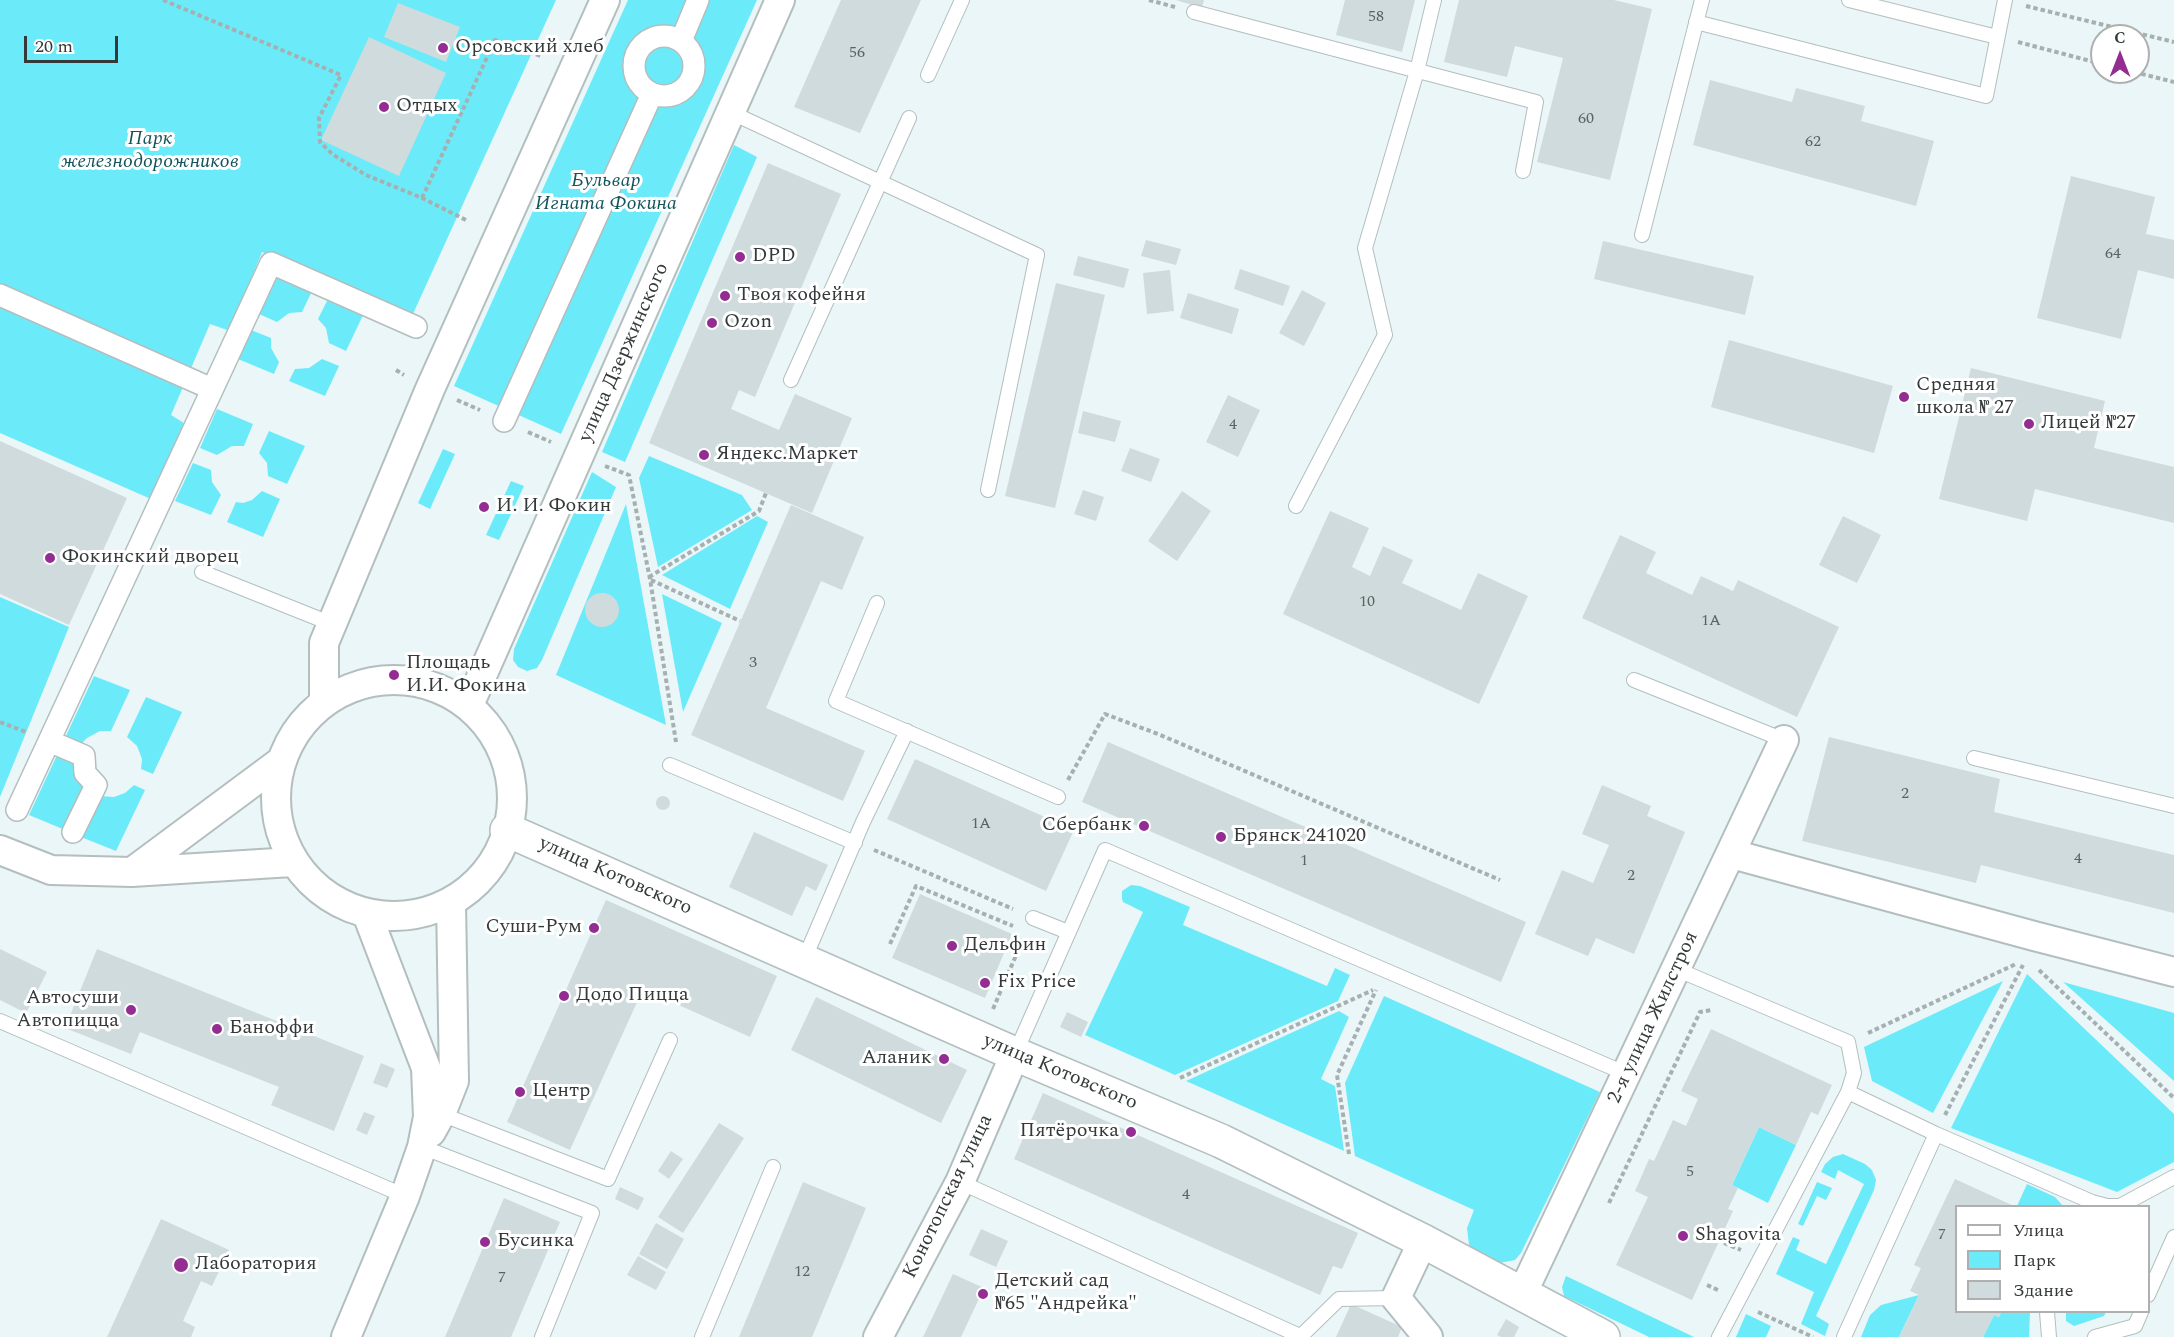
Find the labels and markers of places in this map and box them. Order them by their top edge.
place label: Орсовский хлеб [455,36,604,60]
marker: Орсовский хлеб [436,41,450,55]
place label: Отдых [396,95,457,119]
marker: Отдых [377,100,391,114]
place label: DPD [752,245,796,269]
marker: DPD [733,250,747,264]
place label: Твоя кофейня [737,284,866,308]
marker: Твоя кофейня [718,289,732,303]
place label: Ozon [724,311,772,335]
marker: Ozon [705,316,719,330]
place label: Средняя школа № 27 [1916,374,2014,421]
marker: Средняя школа № 27 [1897,390,1911,404]
place label: Лицей №27 [2041,412,2136,436]
marker: Лицей №27 [2022,417,2036,431]
place label: Яндекс.Маркет [716,443,858,467]
marker: Яндекс.Маркет [697,448,711,462]
place label: И. И. Фокин [496,495,611,519]
marker: И. И. Фокин [477,500,491,514]
place label: Фокинский дворец [62,546,239,570]
marker: Фокинский дворец [43,551,57,565]
place label: Площадь И.И. Фокина [406,652,526,699]
marker: Площадь И.И. Фокина [387,668,401,682]
place label: Сбербанк [1042,814,1132,838]
marker: Сбербанк [1137,819,1151,833]
place label: Брянск 241020 [1233,825,1366,849]
marker: Брянск 241020 [1214,830,1228,844]
place label: Суши-Рум [485,916,582,940]
marker: Суши-Рум [587,921,601,935]
place label: Дельфин [964,934,1046,958]
marker: Дельфин [945,939,959,953]
place label: Fix Price [997,971,1076,995]
marker: Fix Price [978,976,992,990]
place label: Додо Пицца [576,984,689,1008]
place label: Автосуши Автопицца [16,987,119,1034]
marker: Додо Пицца [557,989,571,1003]
marker: Автосуши Автопицца [124,1003,138,1017]
place label: Баноффи [229,1017,314,1041]
marker: Баноффи [210,1022,224,1036]
place label: Аланик [862,1047,932,1071]
marker: Аланик [937,1052,951,1066]
place label: Центр [532,1080,590,1104]
marker: Центр [513,1085,527,1099]
place label: Пятёрочка [1019,1120,1119,1144]
marker: Пятёрочка [1124,1125,1138,1139]
place label: Shagovita [1695,1224,1781,1248]
marker: Shagovita [1676,1229,1690,1243]
place label: Бусинка [497,1230,574,1254]
marker: Бусинка [478,1235,492,1249]
place label: Лаборатория [195,1253,317,1277]
marker: Лаборатория [172,1256,190,1274]
place label: Детский сад №65 "Андрейка" [995,1270,1137,1317]
marker: Детский сад №65 "Андрейка" [976,1287,990,1301]

